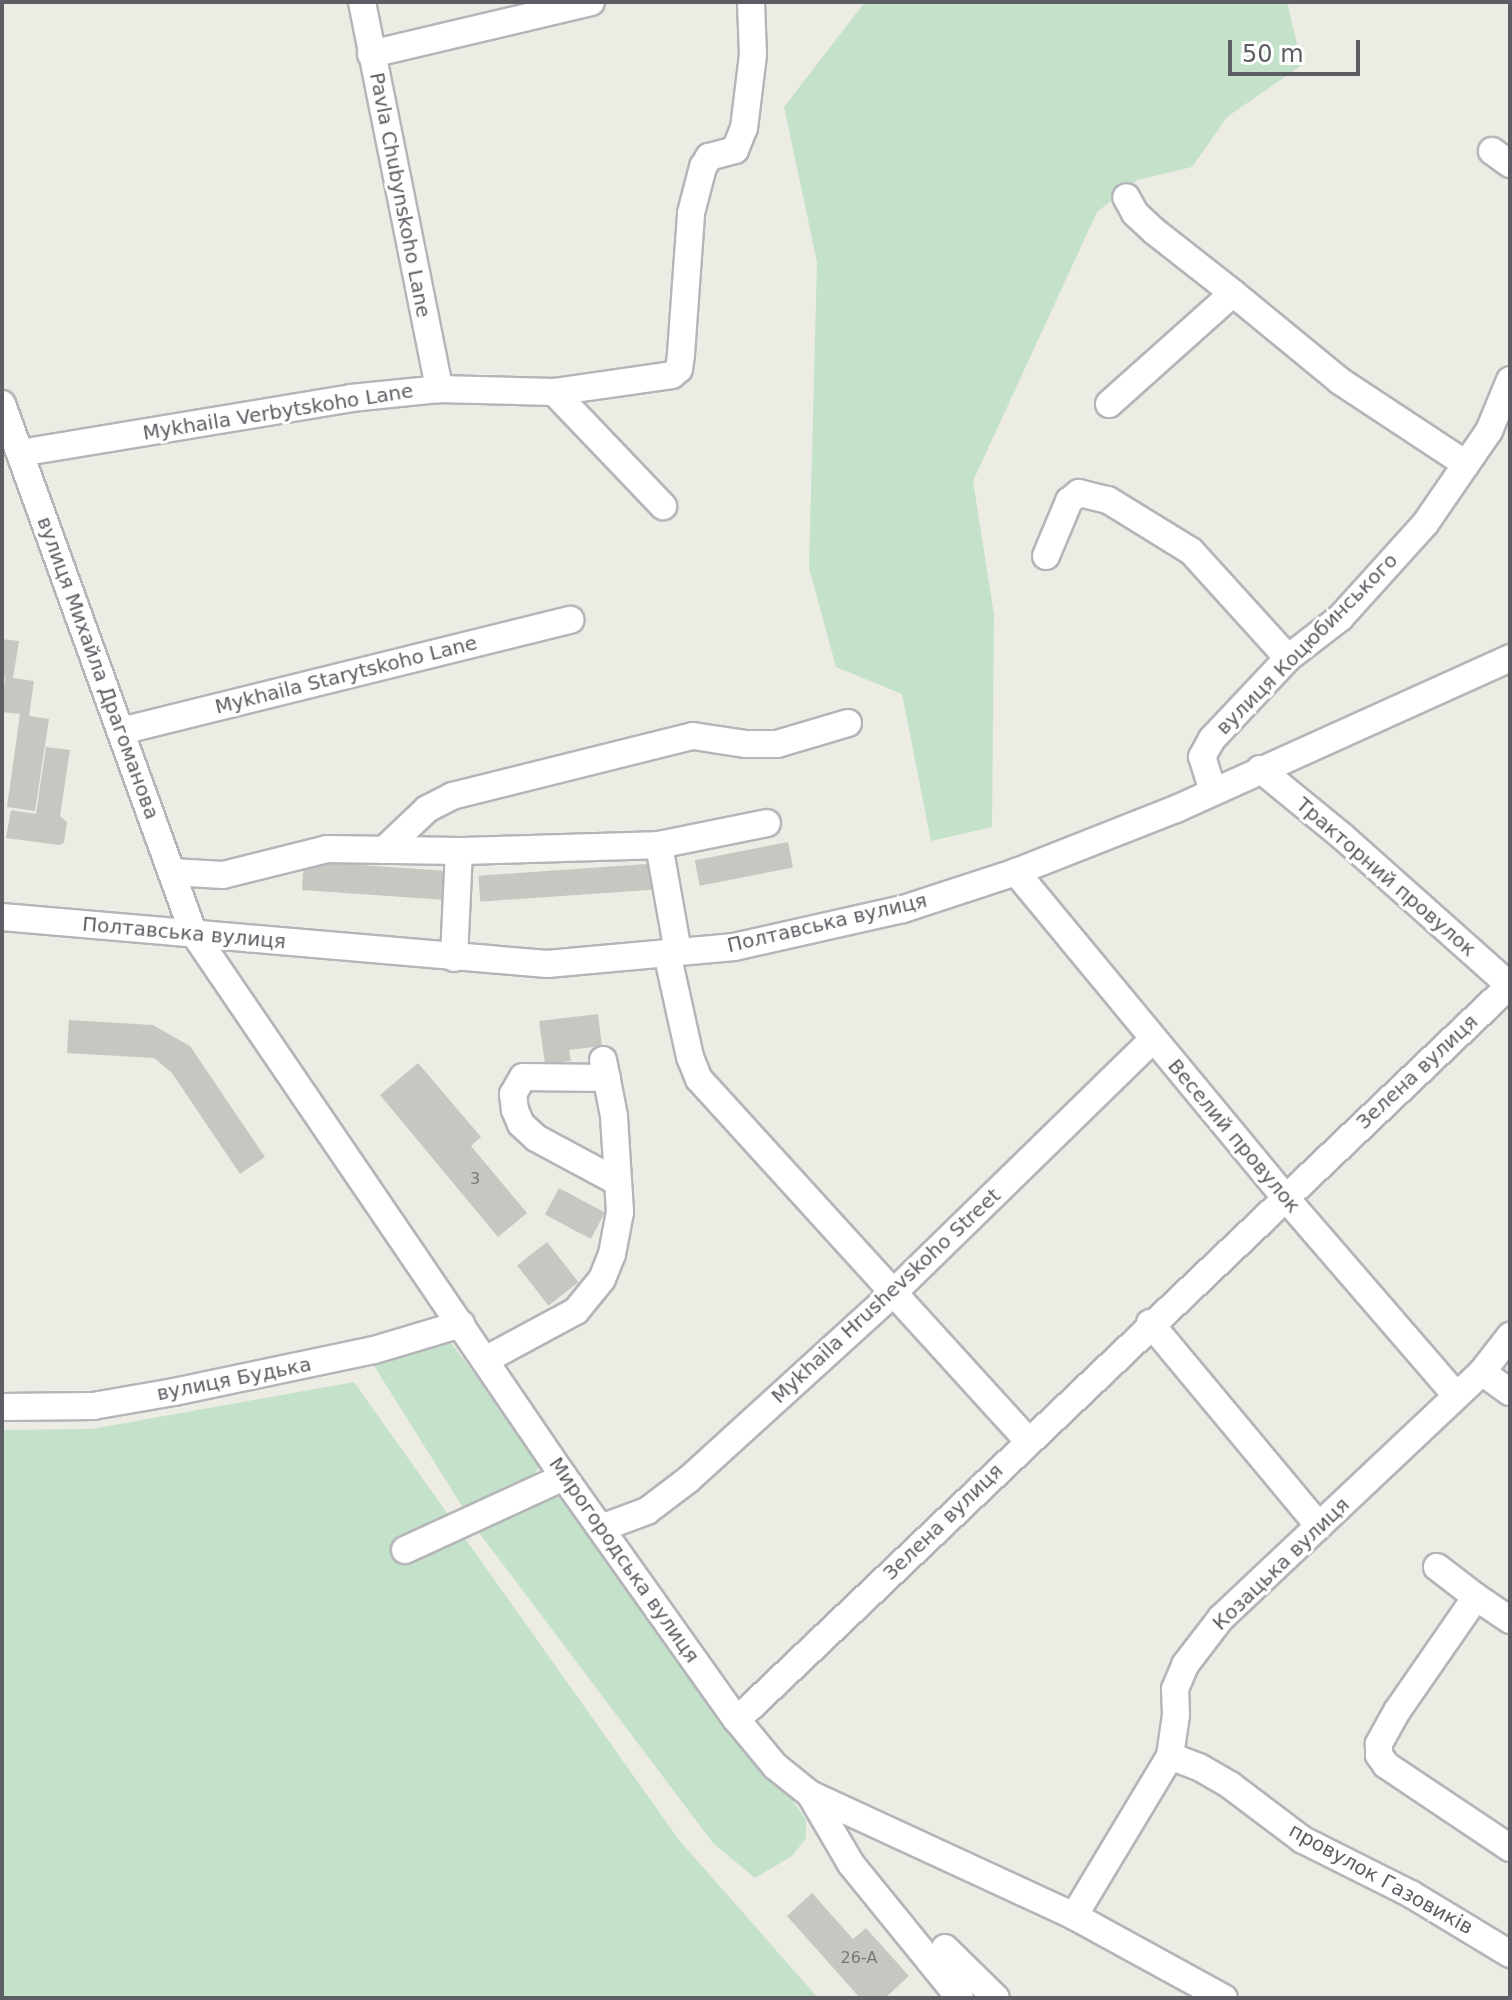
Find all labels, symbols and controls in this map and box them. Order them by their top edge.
scale bar [1232,24,1364,74]
text: 50 m [1242,40,1304,68]
street label: Pavla Chubynskoho Lane [364,70,436,320]
street label: Mykhaila Verbytskoho Lane [141,379,415,445]
street label: вулиця Михайла Драгоманова [32,513,164,823]
street label: вулиця Коцюбинського [1211,548,1403,740]
street label: Mykhaila Starytskoho Lane [212,631,480,719]
street label: Тракторний провулок [1291,792,1481,962]
street label: Полтавська вулиця [725,888,929,958]
street label: Полтавська вулиця [81,912,287,954]
street label: Зелена вулиця [1351,1010,1483,1134]
street label: Веселий провулок [1163,1054,1305,1218]
house number: 3 [470,1169,480,1189]
street label: Mykhaila Hrushevskoho Street [767,1184,1005,1408]
street label: вулиця Будька [155,1352,313,1406]
street label: Мирогородська вулиця [544,1453,704,1667]
street label: Зелена вулиця [878,1459,1008,1585]
street label: Козацька вулиця [1208,1493,1354,1635]
street label: провулок Газовиків [1285,1818,1477,1940]
house number: 26-А [840,1948,878,1968]

